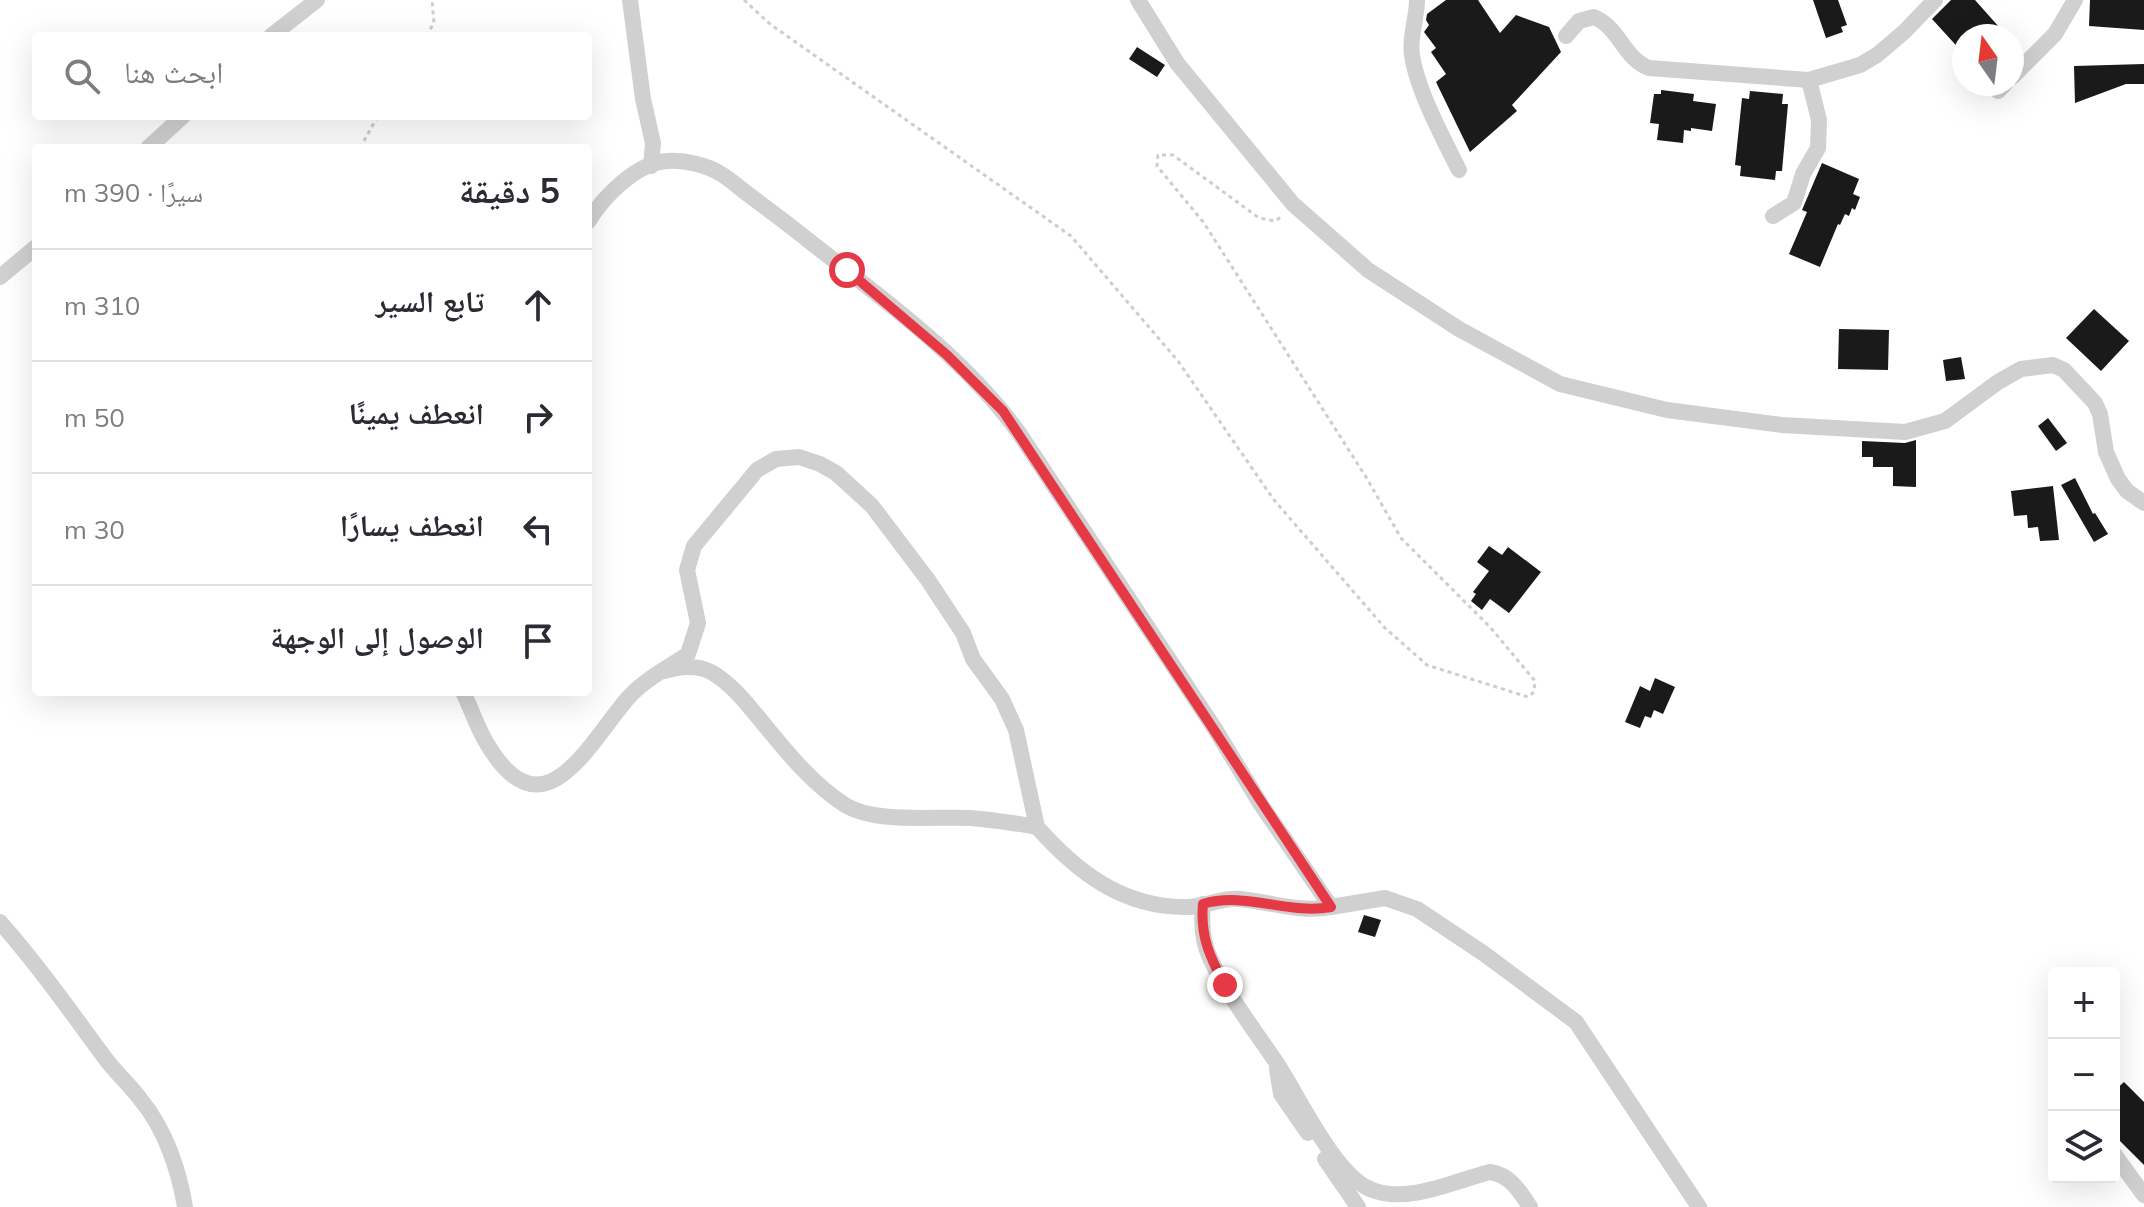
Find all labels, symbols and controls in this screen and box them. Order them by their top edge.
north arrow [1952,24,2024,96]
search box [32,32,592,120]
text: ابحث هنا [124,53,223,91]
icon: search [60,54,104,98]
text: 5 دقيقة [459,169,560,212]
text: سيرًا · 390 m [64,176,203,209]
route start [829,252,865,288]
text: تابع السير [376,282,484,320]
icon: ahead [516,283,560,327]
text: 310 m [64,289,140,322]
text: انعطف يمينًا [349,394,484,432]
icon: right [516,395,560,439]
text: 50 m [64,401,125,434]
text: انعطف يسارًا [340,506,484,544]
icon: left [516,507,560,551]
text: 30 m [64,513,125,546]
text: الوصول إلى الوجهة [270,618,484,656]
icon: arrive [516,619,560,663]
route end [1207,967,1243,1003]
map controls [2048,967,2120,1183]
button: + [2048,967,2120,1039]
button: − [2048,1039,2120,1111]
button: layers [2048,1111,2120,1183]

